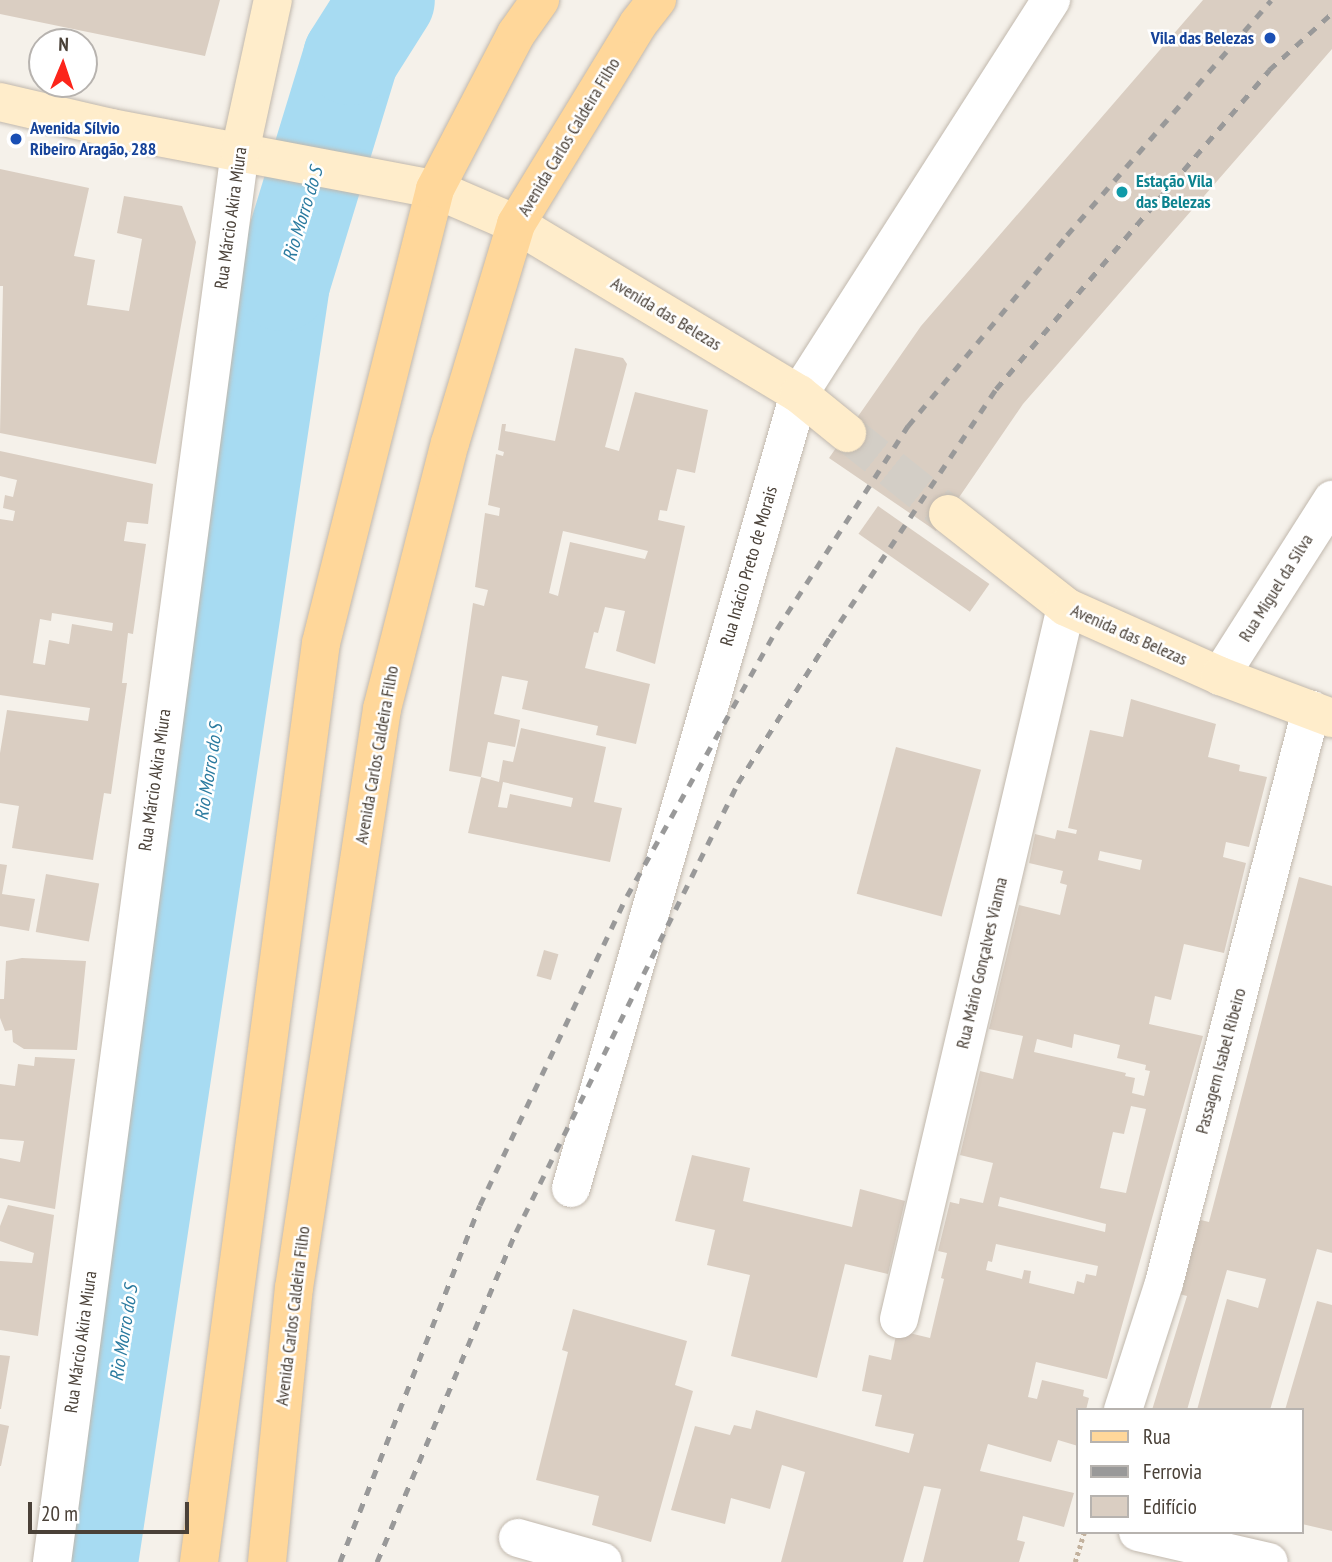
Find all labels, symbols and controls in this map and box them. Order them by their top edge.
place label: Vila das Belezas [1151,27,1254,49]
north arrow [28,28,98,98]
marker: Vila das Belezas [1260,28,1280,48]
text: N [58,32,69,56]
street label: Avenida Carlos Caldeira Filho [513,54,625,220]
place label: Avenida Sílvio Ribeiro Aragão, 288 [30,118,158,160]
marker: Avenida Sílvio Ribeiro Aragão, 288 [8,131,24,147]
street label: Rua Márcio Akira Miura [210,145,252,291]
water label: Rio Morro do S [278,164,328,264]
place label: Estação Vila das Belezas [1136,171,1213,214]
marker: Estação Vila das Belezas [1114,184,1130,200]
street label: Avenida das Belezas [607,273,725,355]
street label: Rua Inácio Preto de Morais [716,483,782,649]
street label: Rua Miguel da Silva [1234,530,1318,646]
street label: Avenida das Belezas [1067,600,1191,670]
street label: Avenida Carlos Caldeira Filho [351,664,403,846]
street label: Rua Márcio Akira Miura [134,707,176,853]
water label: Rio Morro do S [190,722,228,822]
street label: Rua Mário Gonçalves Vianna [952,875,1012,1051]
street label: Passagem Isabel Ribeiro [1191,986,1251,1136]
street label: Avenida Carlos Caldeira Filho [271,1225,315,1407]
street label: Rua Márcio Akira Miura [60,1269,102,1415]
water label: Rio Morro do S [105,1283,143,1383]
legend [1076,1408,1304,1534]
text: Rua [1143,1423,1171,1450]
text: Ferrovia [1143,1458,1202,1485]
scale bar [32,1488,192,1532]
text: Edifício [1143,1493,1197,1520]
text: 20 m [41,1500,78,1527]

